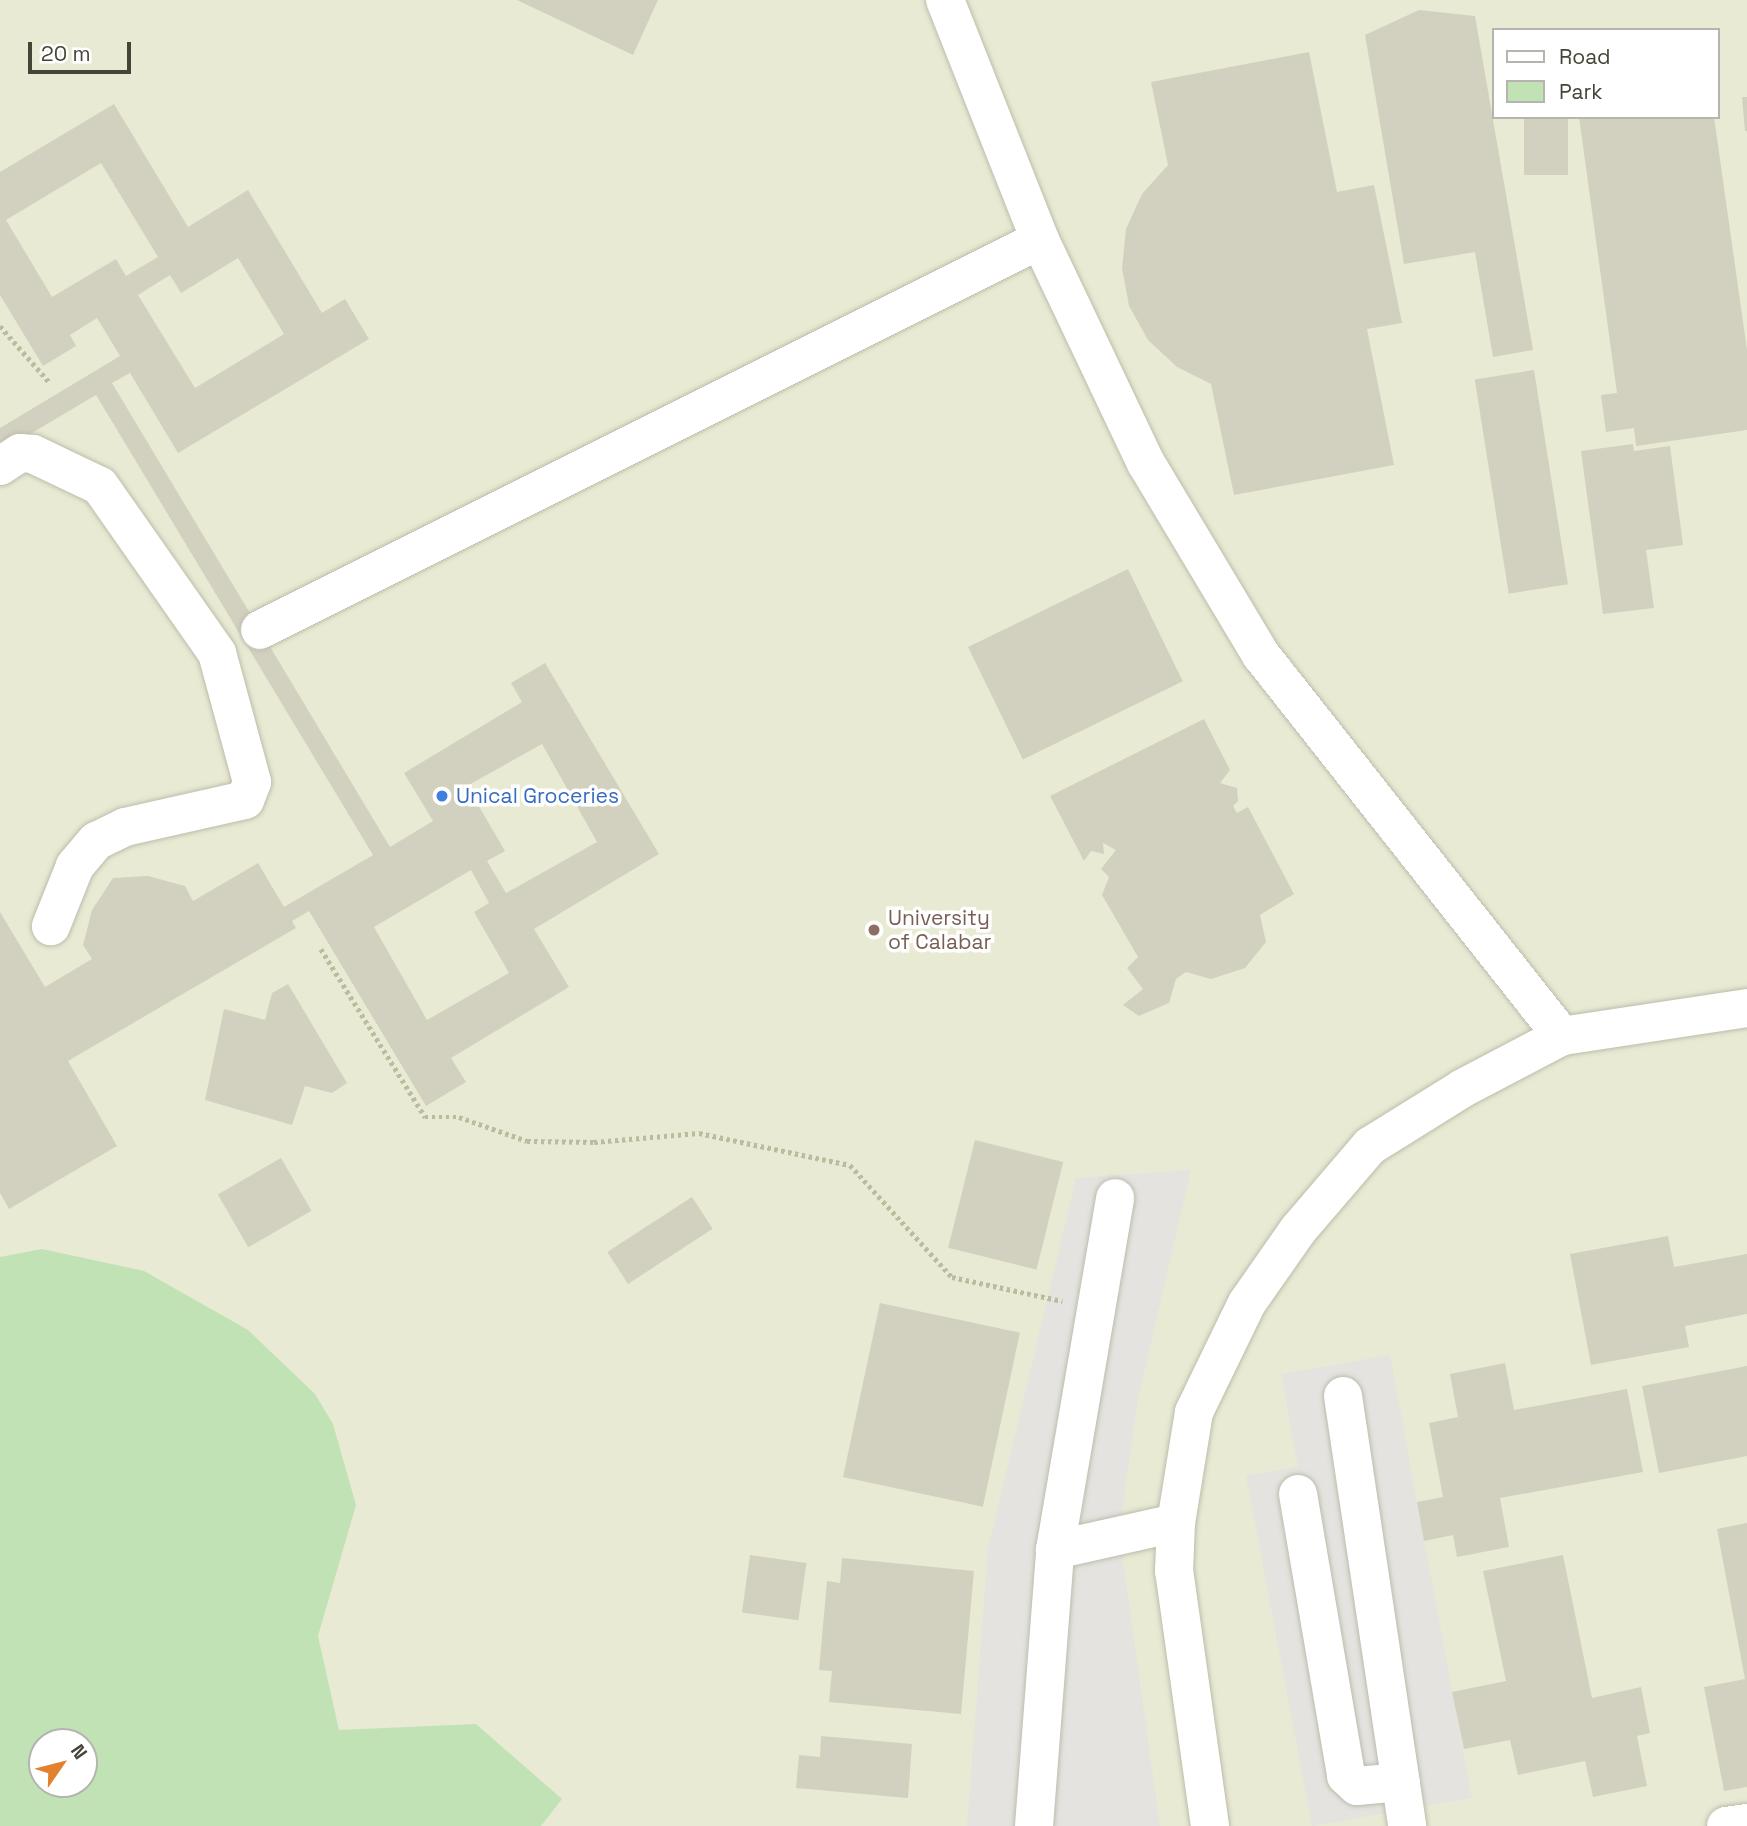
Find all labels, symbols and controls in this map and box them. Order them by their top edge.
scale bar [32,28,135,72]
legend [1492,28,1719,119]
text: 20 m [41,40,91,67]
text: Road [1559,43,1611,70]
text: Park [1559,78,1603,105]
place label: Unical Groceries [456,783,619,809]
marker: Unical Groceries [434,788,450,804]
place label: University of Calabar [888,905,992,955]
marker: University of Calabar [866,922,882,938]
north arrow [28,1728,98,1798]
text: N [65,1739,93,1764]

